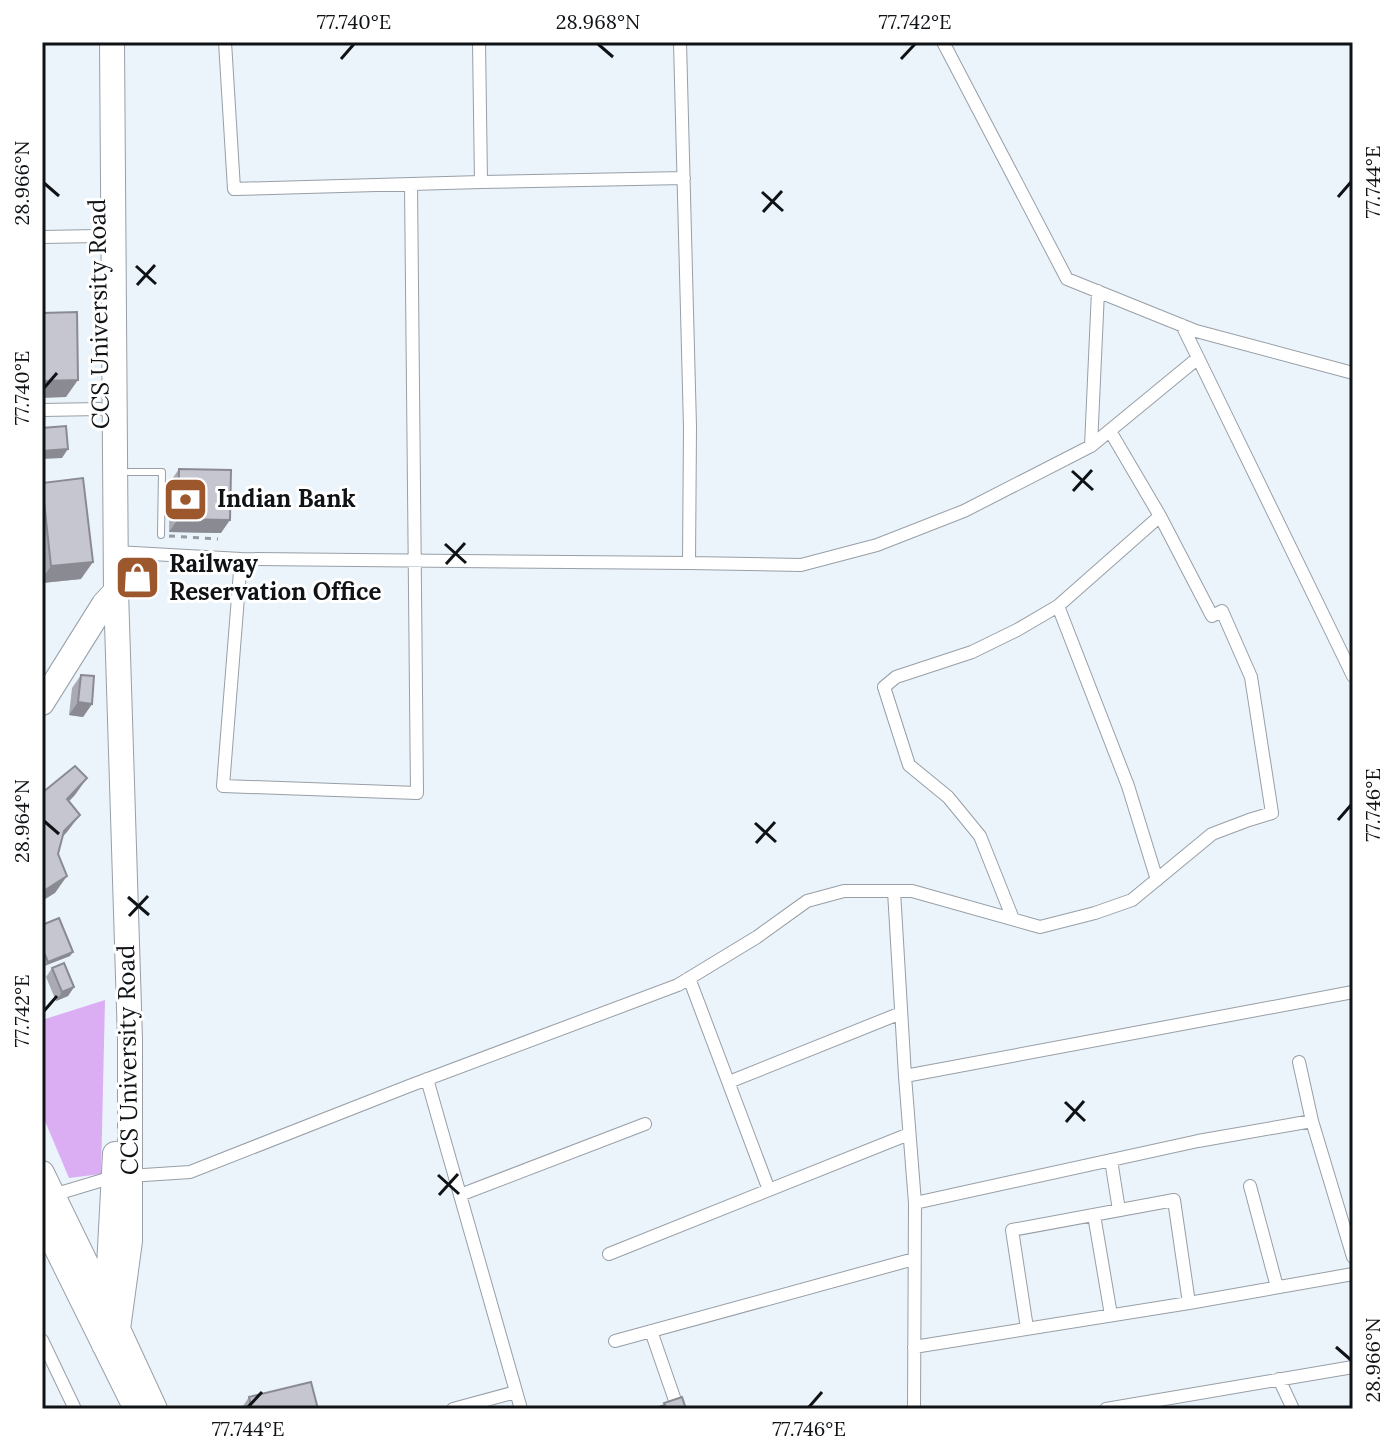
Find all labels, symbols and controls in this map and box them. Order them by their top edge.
text: 77.740°E [317,9,391,34]
text: 28.968°N [556,9,640,34]
text: 77.742°E [879,9,951,34]
text: 28.966°N [9,141,34,225]
text: 77.744°E [1360,146,1385,218]
street label: CCS University Road [81,199,116,430]
text: 77.740°E [9,351,34,425]
bank icon: Indian Bank [162,475,210,523]
place label: Indian Bank [217,483,356,514]
place label: Railway Reservation Office [169,548,381,607]
shop icon: Railway Reservation Office [114,554,162,602]
text: 77.746°E [1360,768,1385,842]
text: 28.964°N [9,779,34,863]
street label: CCS University Road [110,945,145,1176]
text: 77.742°E [9,975,34,1047]
text: 28.966°N [1360,1318,1385,1402]
text: 77.744°E [212,1416,284,1441]
text: 77.746°E [772,1416,846,1441]

